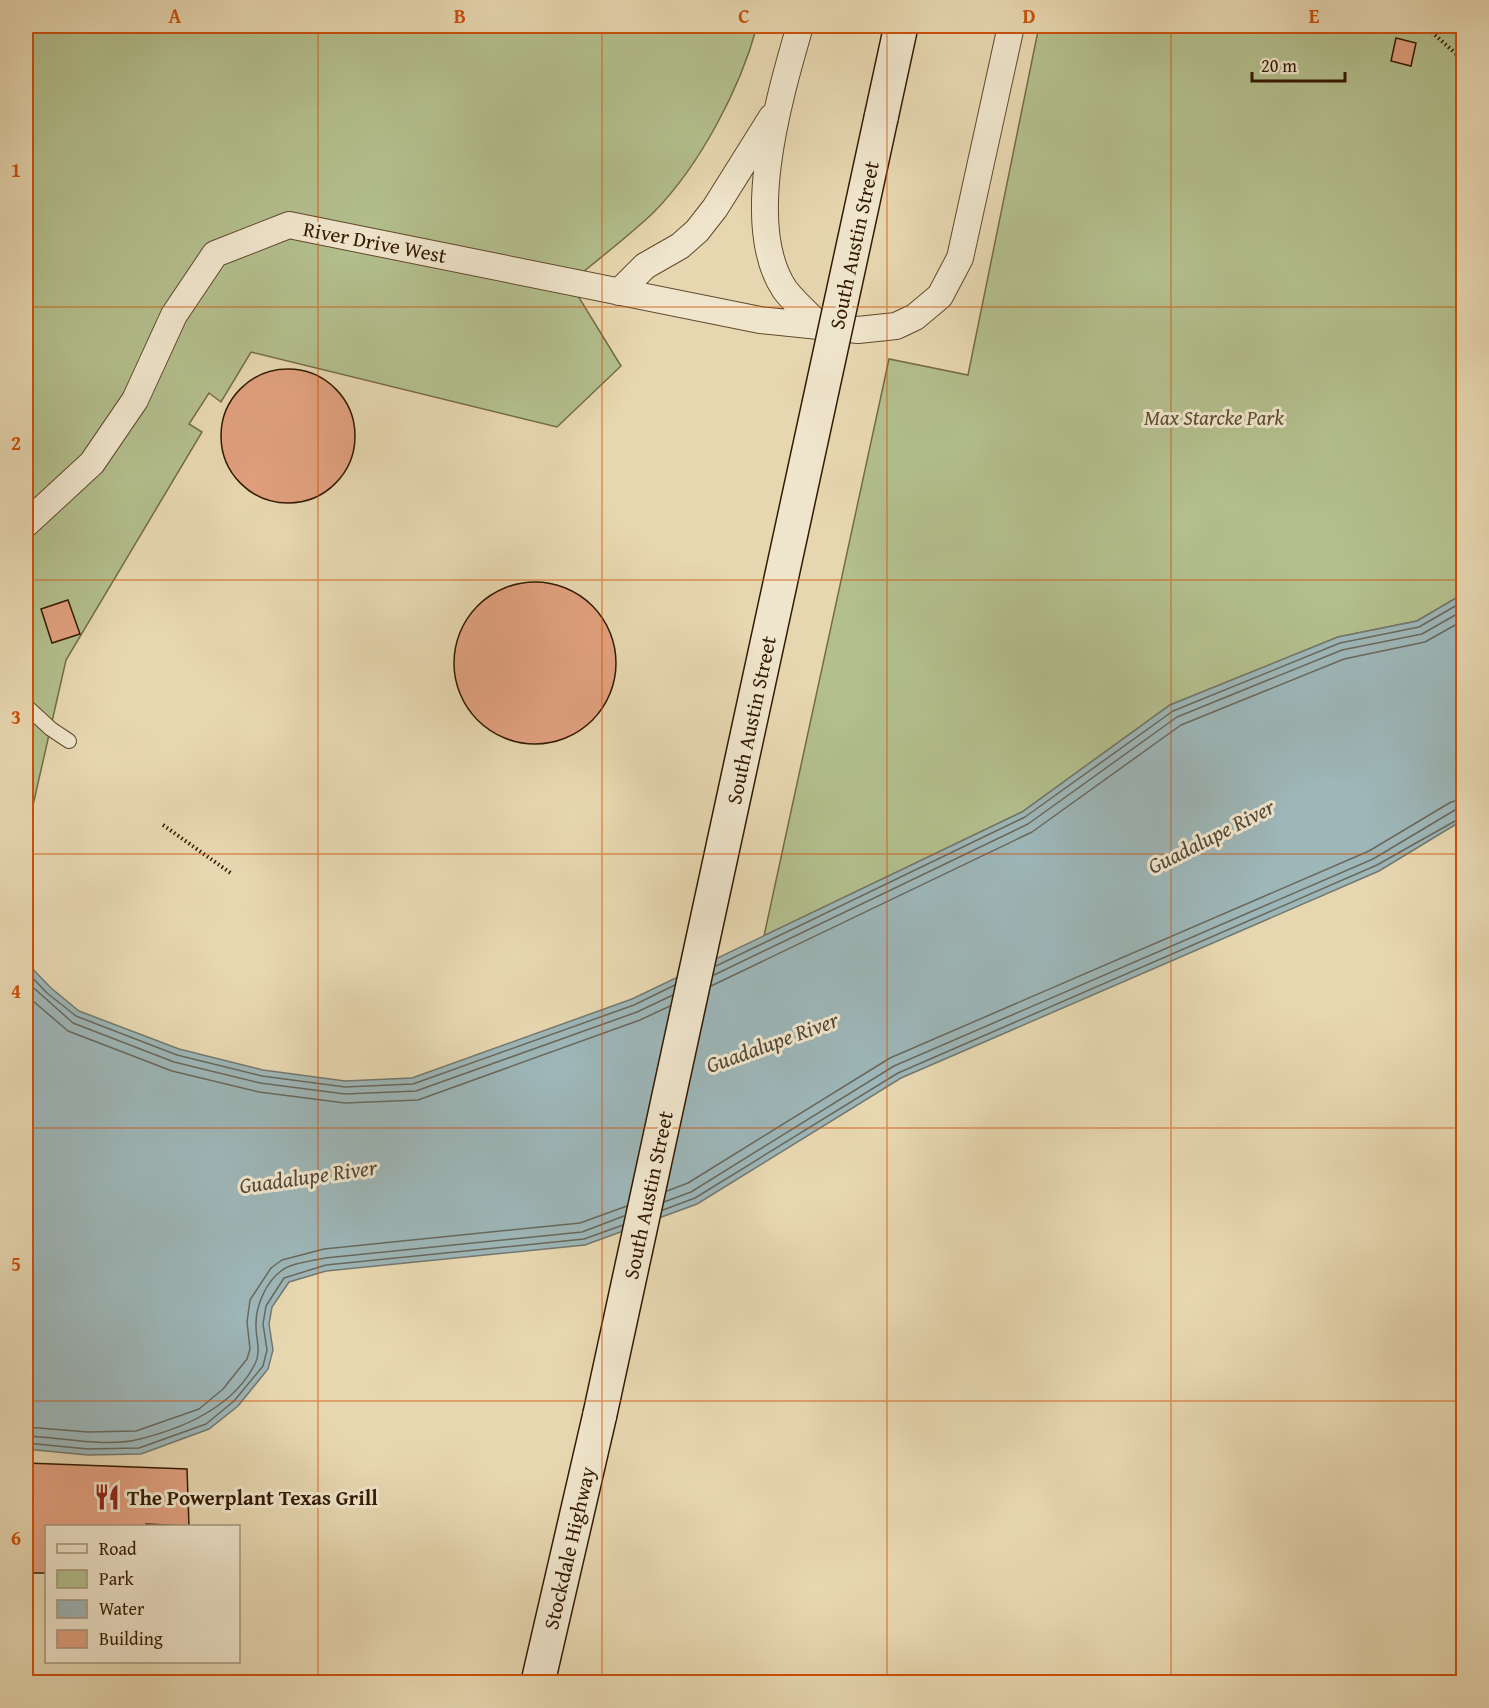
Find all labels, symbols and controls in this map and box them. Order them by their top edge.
text: A [169,1,182,30]
text: B [454,1,466,30]
text: C [738,1,750,30]
text: D [1022,1,1036,30]
text: E [1309,1,1320,30]
scale bar [1252,45,1345,83]
text: 20 m [1261,52,1297,79]
text: 1 [11,155,21,184]
street label: South Austin Street [821,157,887,332]
street label: River Drive West [301,213,450,271]
park label: Max Starcke Park [1144,402,1284,433]
text: 2 [11,428,21,457]
street label: South Austin Street [718,632,784,807]
text: 3 [11,702,21,731]
water label: Guadalupe River [1142,790,1281,882]
text: 4 [11,976,21,1005]
water label: Guadalupe River [701,1003,843,1081]
street label: South Austin Street [615,1107,681,1282]
water label: Guadalupe River [237,1150,380,1201]
text: 5 [11,1249,21,1278]
street label: Stockdale Highway [535,1463,603,1633]
restaurant icon: The Powerplant Texas Grill [92,1482,122,1512]
place label: The Powerplant Texas Grill [127,1482,378,1513]
text: 6 [11,1523,21,1552]
legend [45,1525,240,1663]
text: Road [99,1535,137,1562]
text: Park [99,1565,135,1592]
text: Water [99,1595,145,1622]
text: Building [99,1625,163,1652]

